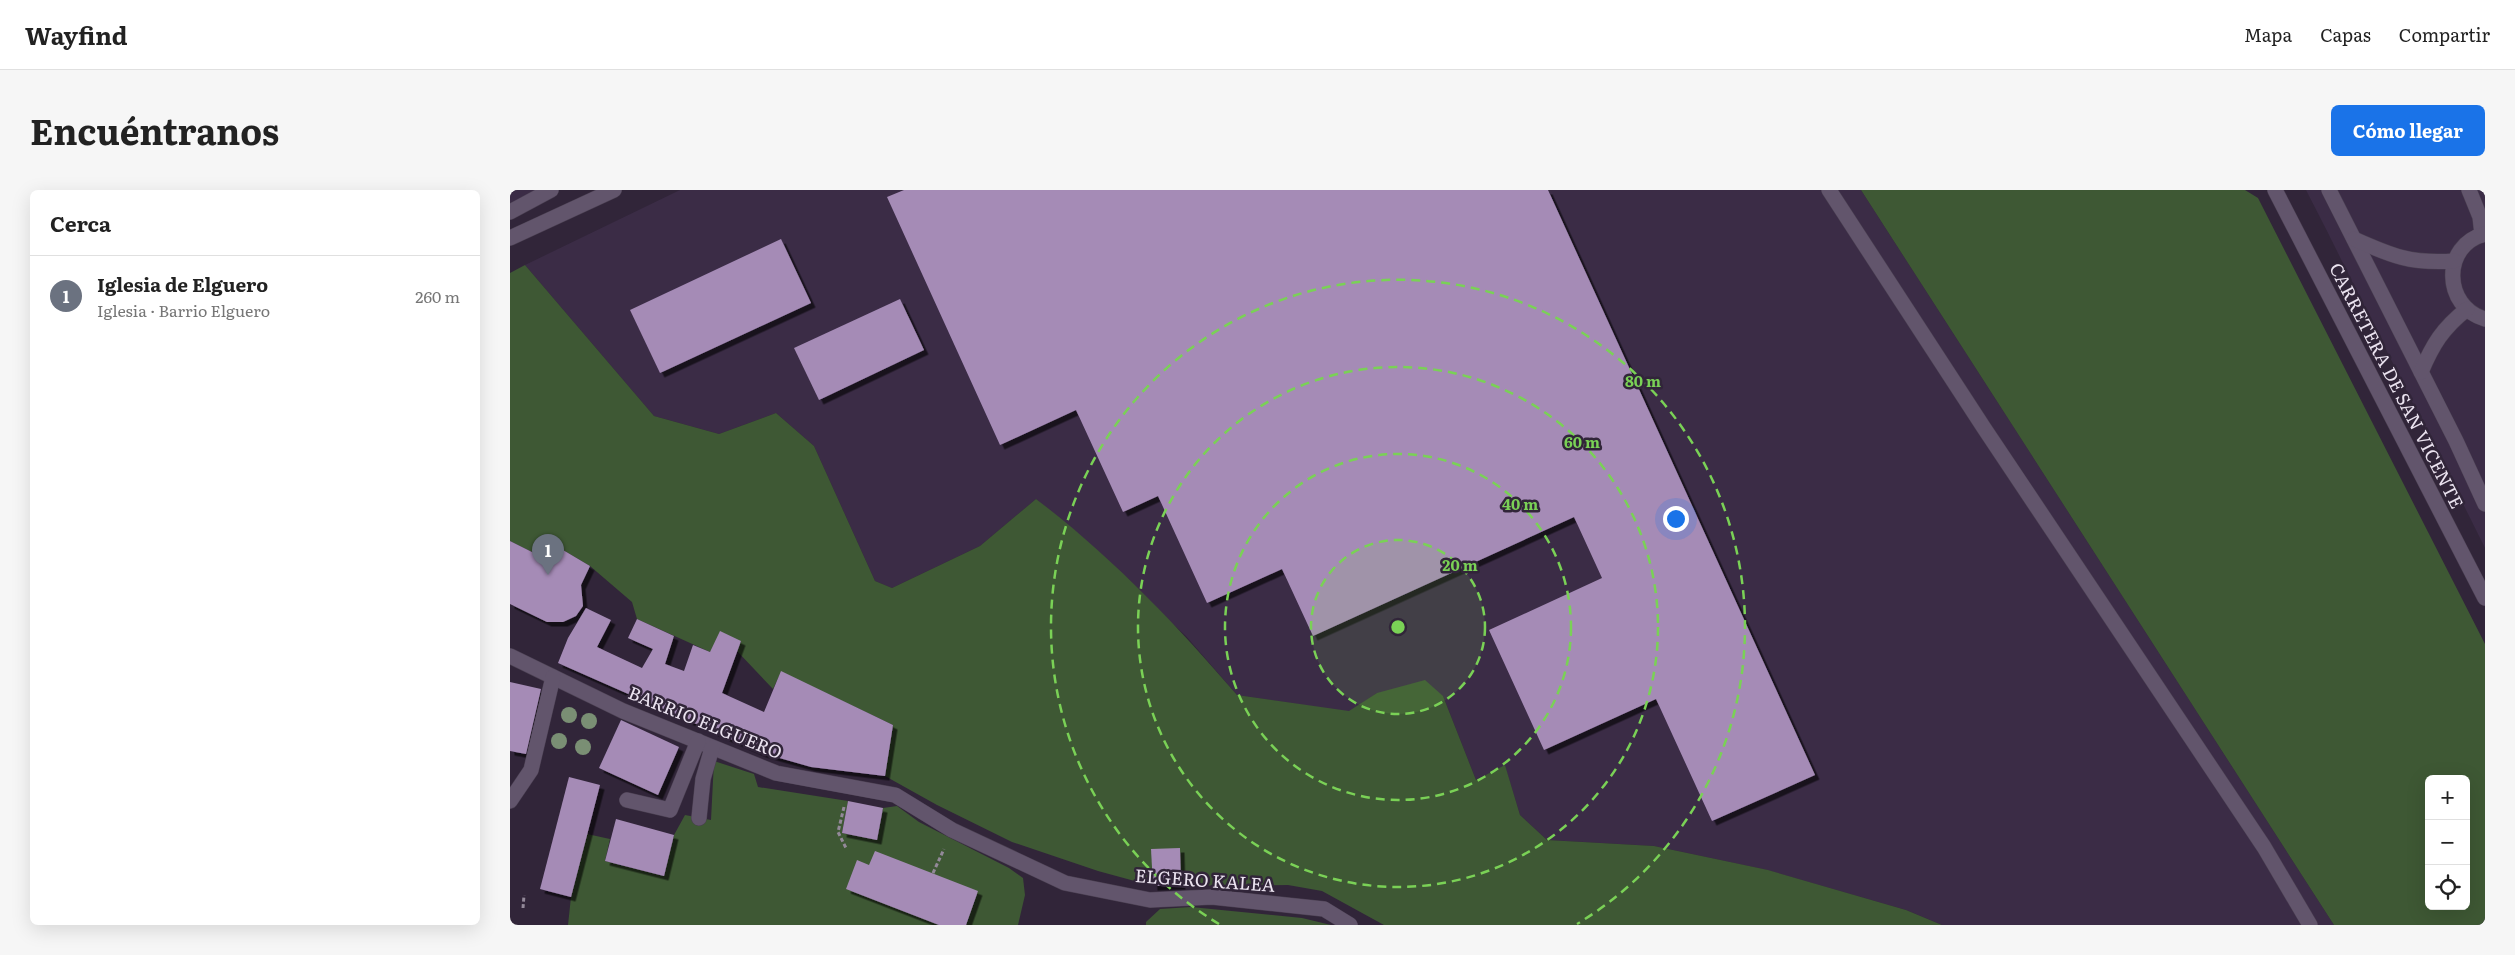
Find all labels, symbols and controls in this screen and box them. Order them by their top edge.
text: Wayfind [25,17,128,52]
text: Mapa [2244,21,2292,48]
text: Capas [2320,21,2371,48]
text: Compartir [2399,21,2490,48]
text: Encuéntranos [30,104,279,156]
button: Cómo llegar [2331,105,2485,156]
text: Cerca [50,207,111,238]
street label: CARRETERA DE SAN VICENTE [2323,258,2471,513]
text: Iglesia de Elguero [97,270,268,298]
text: 1 [63,284,69,308]
text: 260 m [415,284,460,308]
text: Iglesia · Barrio Elguero [97,298,270,322]
text: 80 m [1625,369,1661,392]
text: 60 m [1564,430,1600,453]
text: 40 m [1502,492,1538,515]
your location [1663,506,1689,532]
pin: 1 [532,534,564,575]
text: 20 m [1442,553,1478,576]
centre of rings [1389,618,1407,636]
street label: BARRIO ELGUERO [625,678,787,765]
map controls [2425,775,2470,910]
button: + [2425,775,2470,820]
button: − [2425,820,2470,865]
street label: ELGERO KALEA [1134,861,1276,898]
button: locate [2425,865,2470,910]

